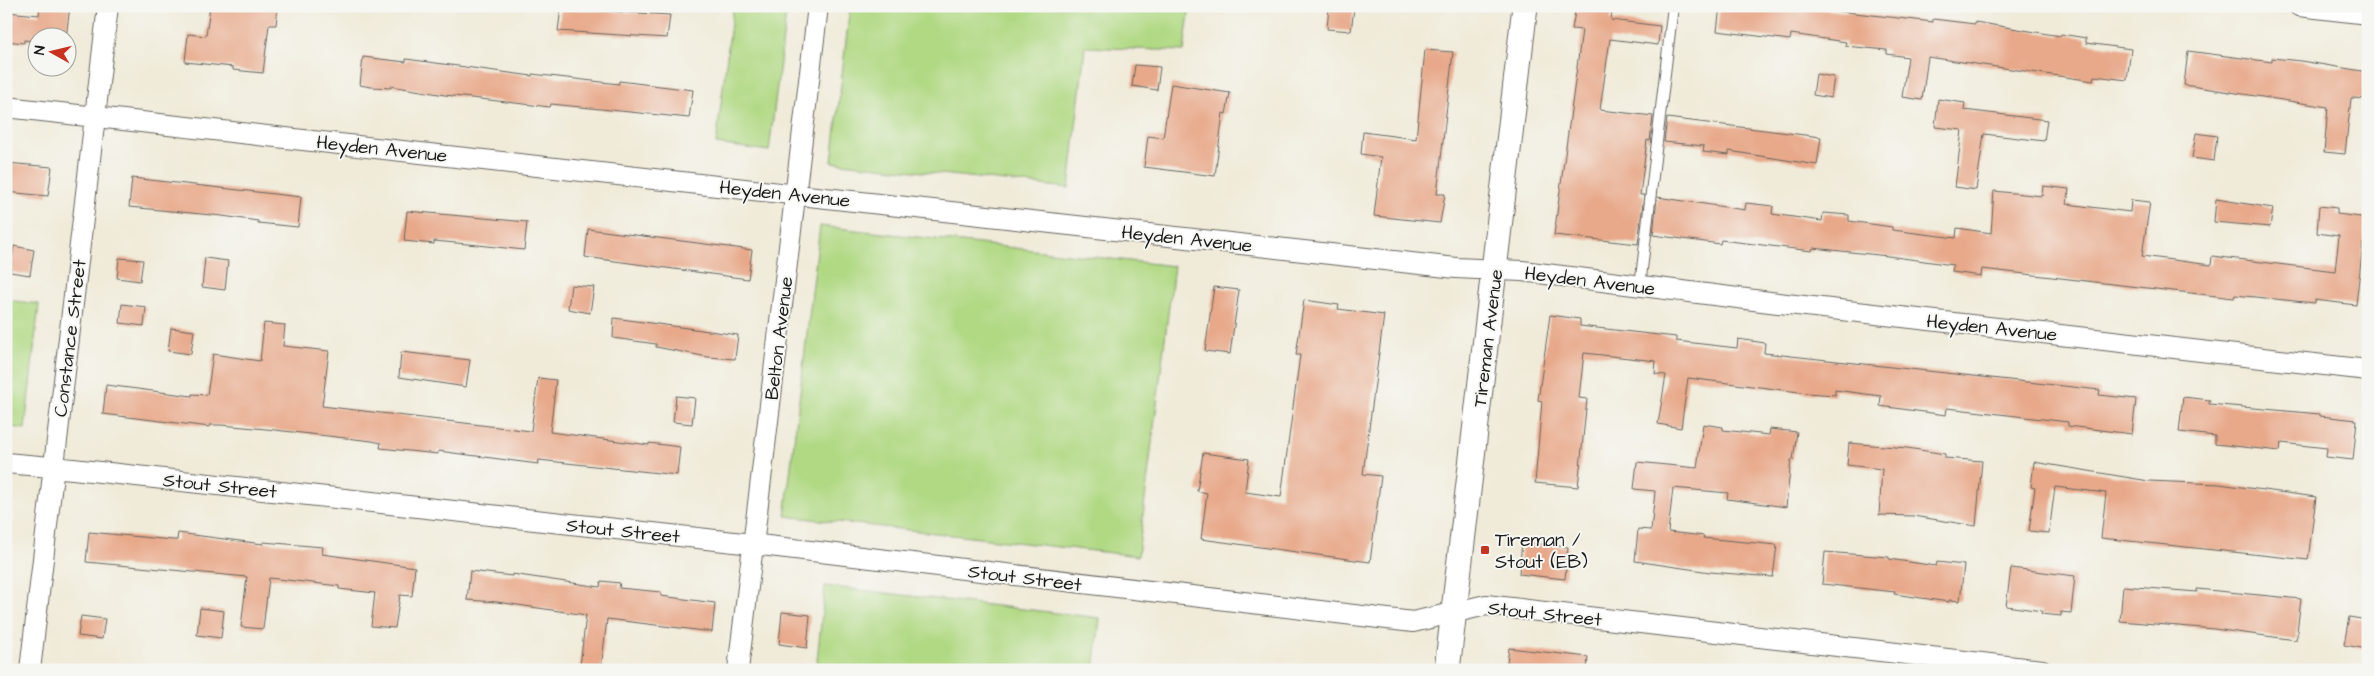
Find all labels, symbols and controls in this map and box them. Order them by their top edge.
north arrow [28,28,78,78]
text: N [30,44,51,56]
street label: Heyden Avenue [315,129,448,171]
street label: Heyden Avenue [718,174,851,216]
street label: Heyden Avenue [1120,219,1253,261]
street label: Constance Street [47,258,94,419]
street label: Heyden Avenue [1523,260,1657,304]
street label: Tireman Avenue [1467,268,1510,409]
street label: Belton Avenue [759,275,800,401]
street label: Heyden Avenue [1925,308,2058,350]
street label: Stout Street [162,467,278,506]
street label: Stout Street [565,512,681,551]
place label: Tireman / Stout (EB) [1495,527,1588,576]
marker: Tireman / Stout (EB) [1479,544,1491,556]
street label: Stout Street [967,558,1083,599]
street label: Stout Street [1487,595,1603,634]

